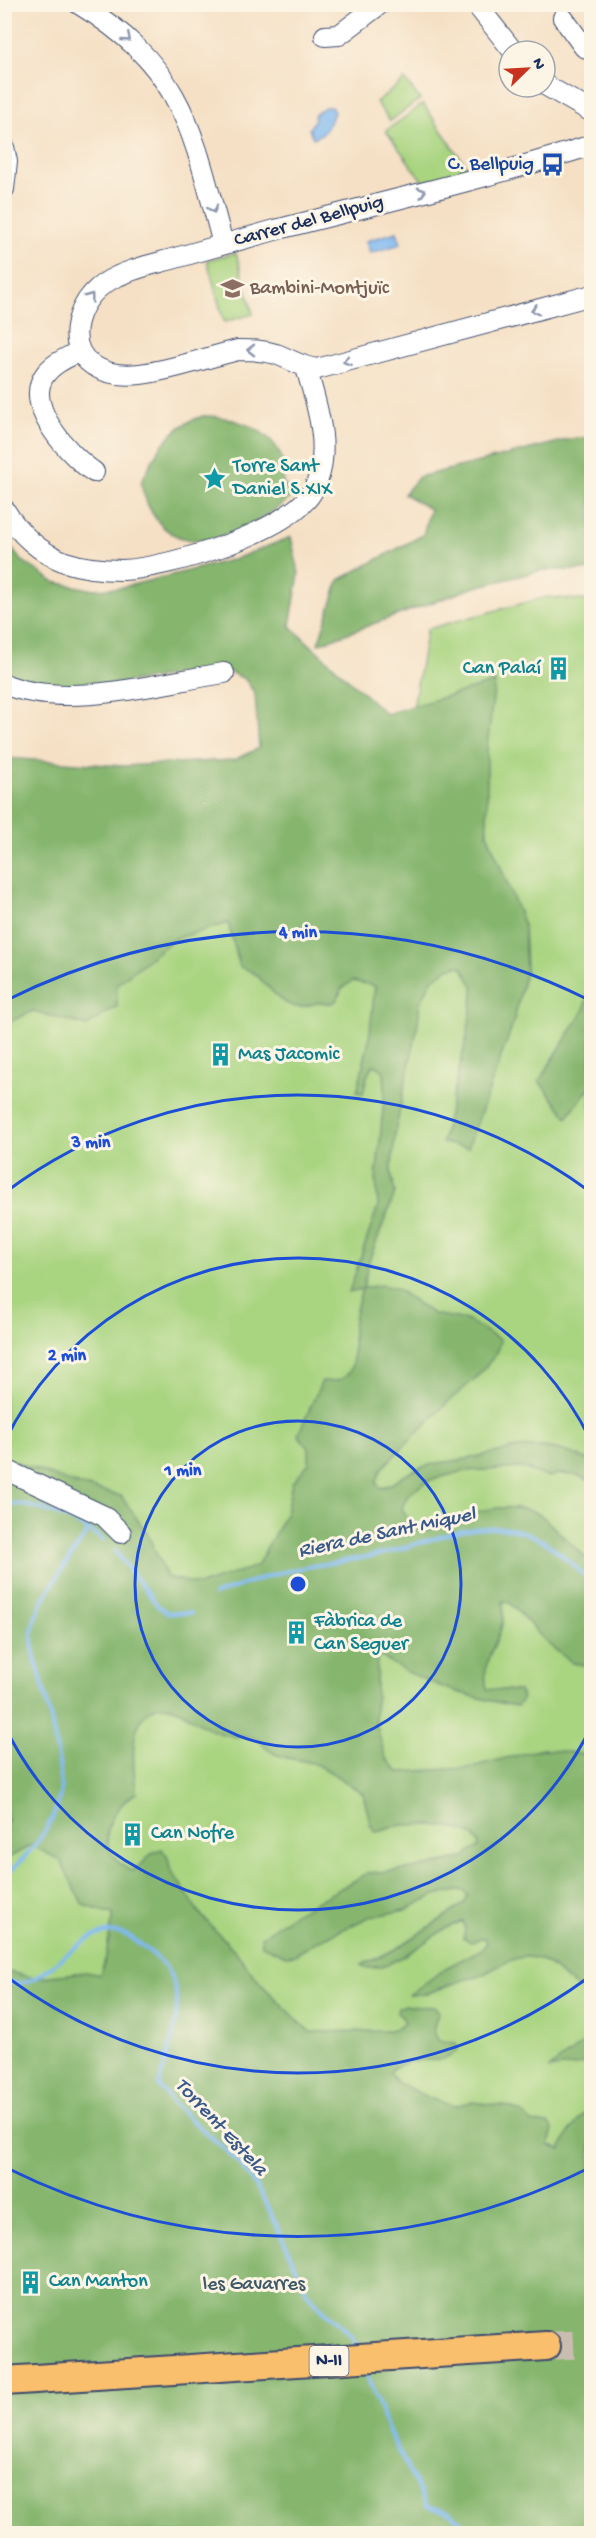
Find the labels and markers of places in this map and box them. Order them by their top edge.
bus stop icon: C. Bellpuig [539,152,565,178]
place label: C. Bellpuig [448,154,534,177]
school or university icon: Bambini-Montjuïc [219,276,245,302]
place label: Bambini-Montjuïc [249,278,390,301]
place label: Torre Sant Daniel S.XIX [231,456,333,502]
place icon: Torre Sant Daniel S.XIX [202,466,228,492]
building icon: Can Palaí [546,656,572,682]
place label: Can Palaí [463,658,542,681]
building icon: Mas Jacomic [207,1042,233,1068]
place label: Mas Jacomic [238,1044,340,1067]
centre of rings [288,1574,308,1594]
place label: Fàbrica de Can Seguer [313,1611,410,1657]
building icon: Fàbrica de Can Seguer [283,1620,309,1646]
building icon: Can Nofre [120,1821,146,1847]
place label: Can Nofre [151,1823,235,1846]
building icon: Can Manton [18,2269,44,2295]
place label: Can Manton [49,2271,148,2294]

